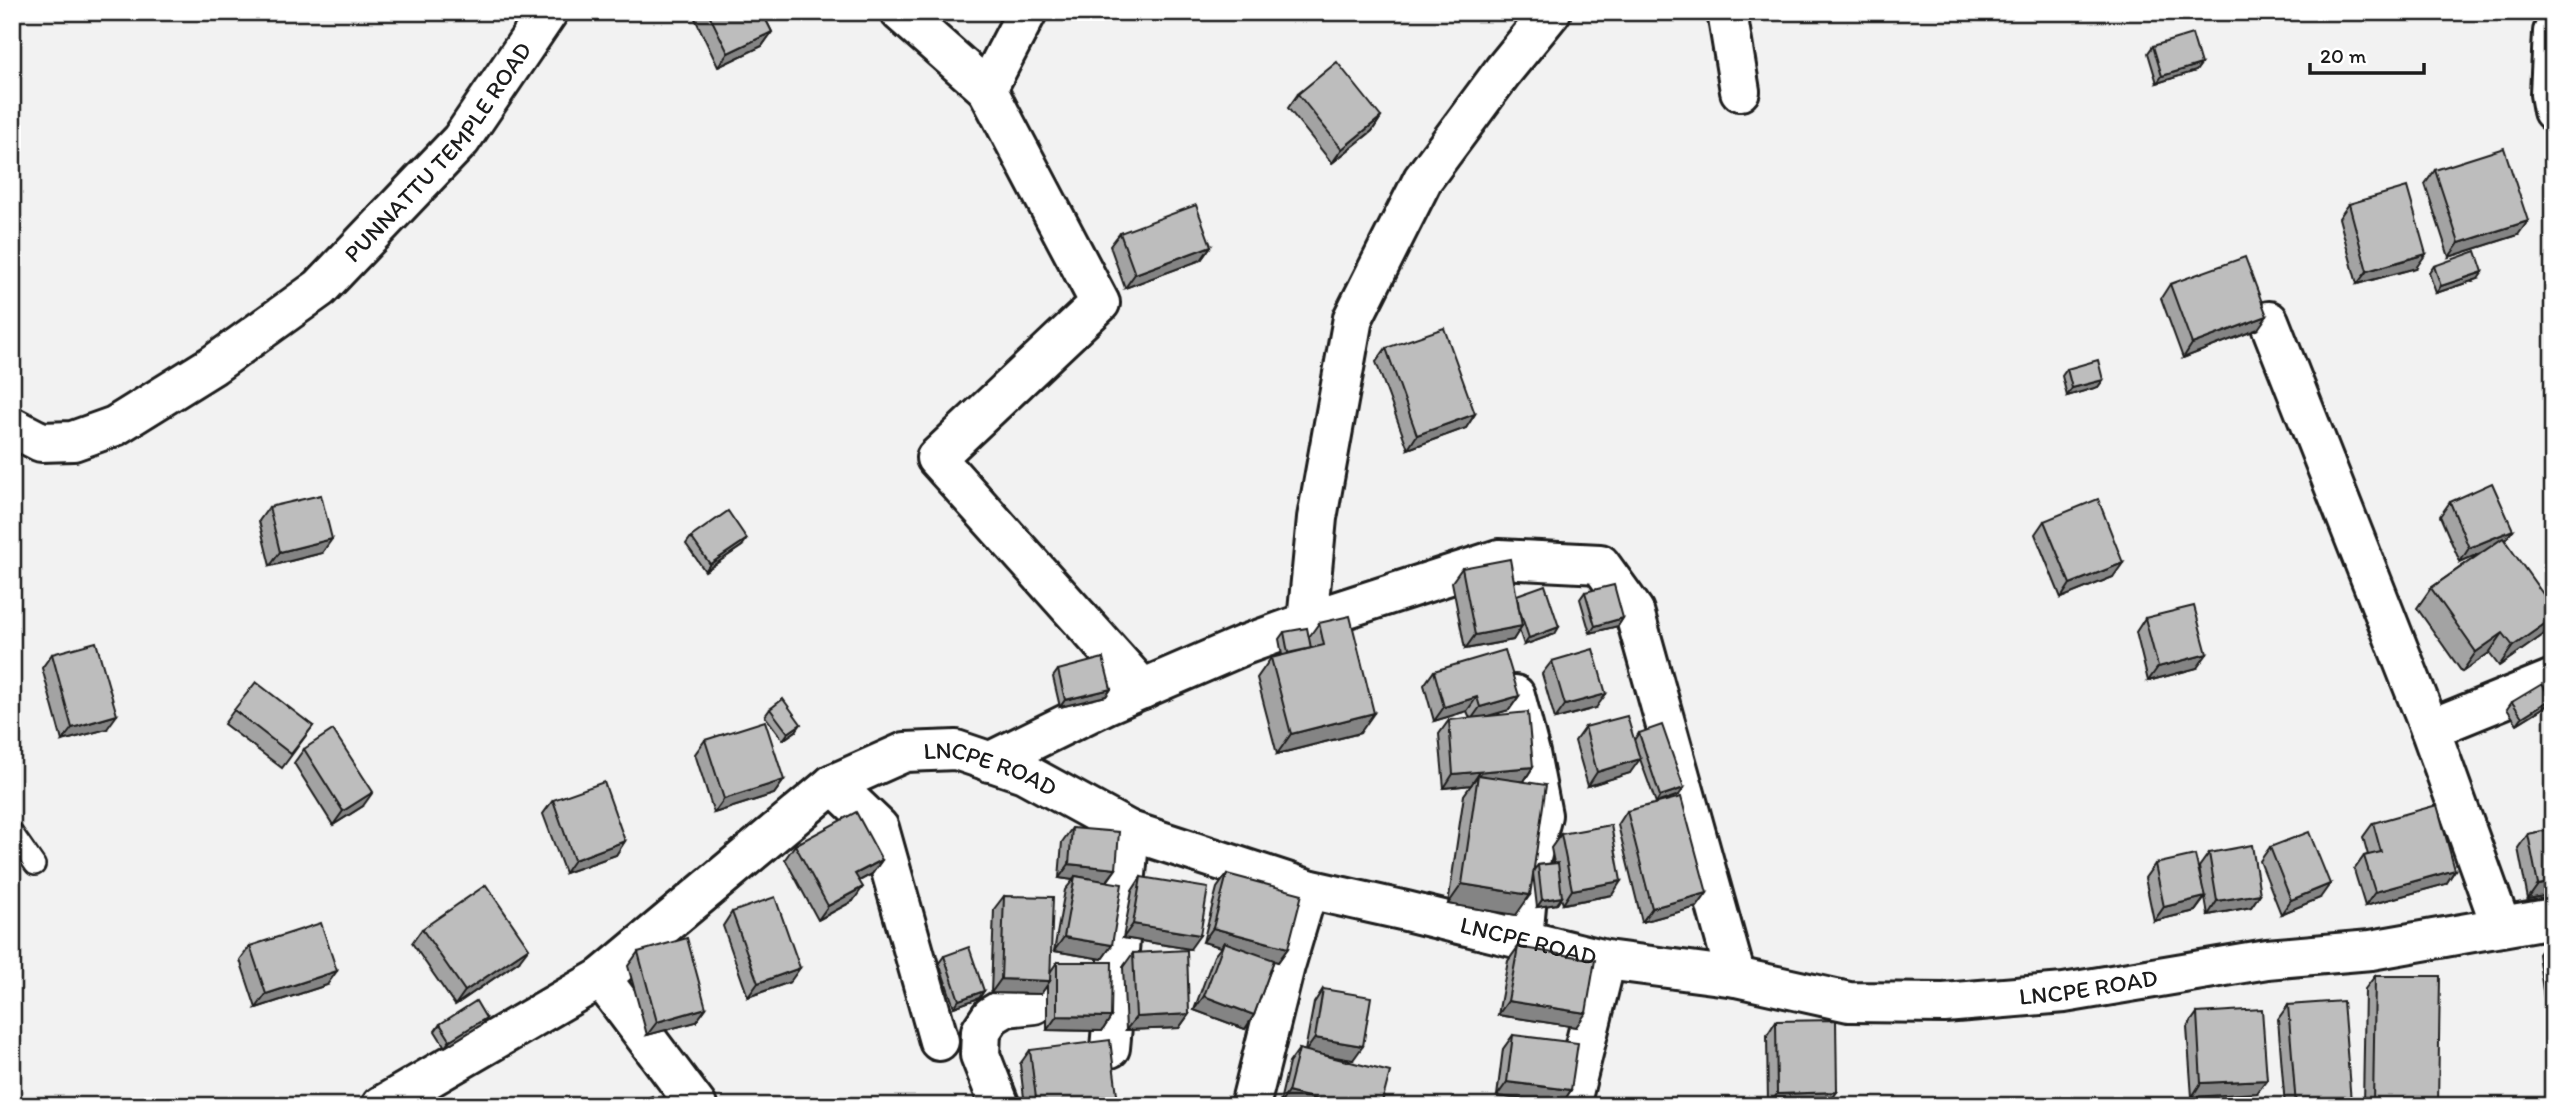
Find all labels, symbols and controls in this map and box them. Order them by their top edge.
scale bar [2310,32,2423,76]
street label: PUNNATTU TEMPLE ROAD [338,36,537,268]
text: 20 m [2320,43,2367,68]
street label: LNCPE ROAD [923,734,1062,802]
street label: LNCPE ROAD [1457,910,1600,971]
street label: LNCPE ROAD [2018,963,2160,1011]

